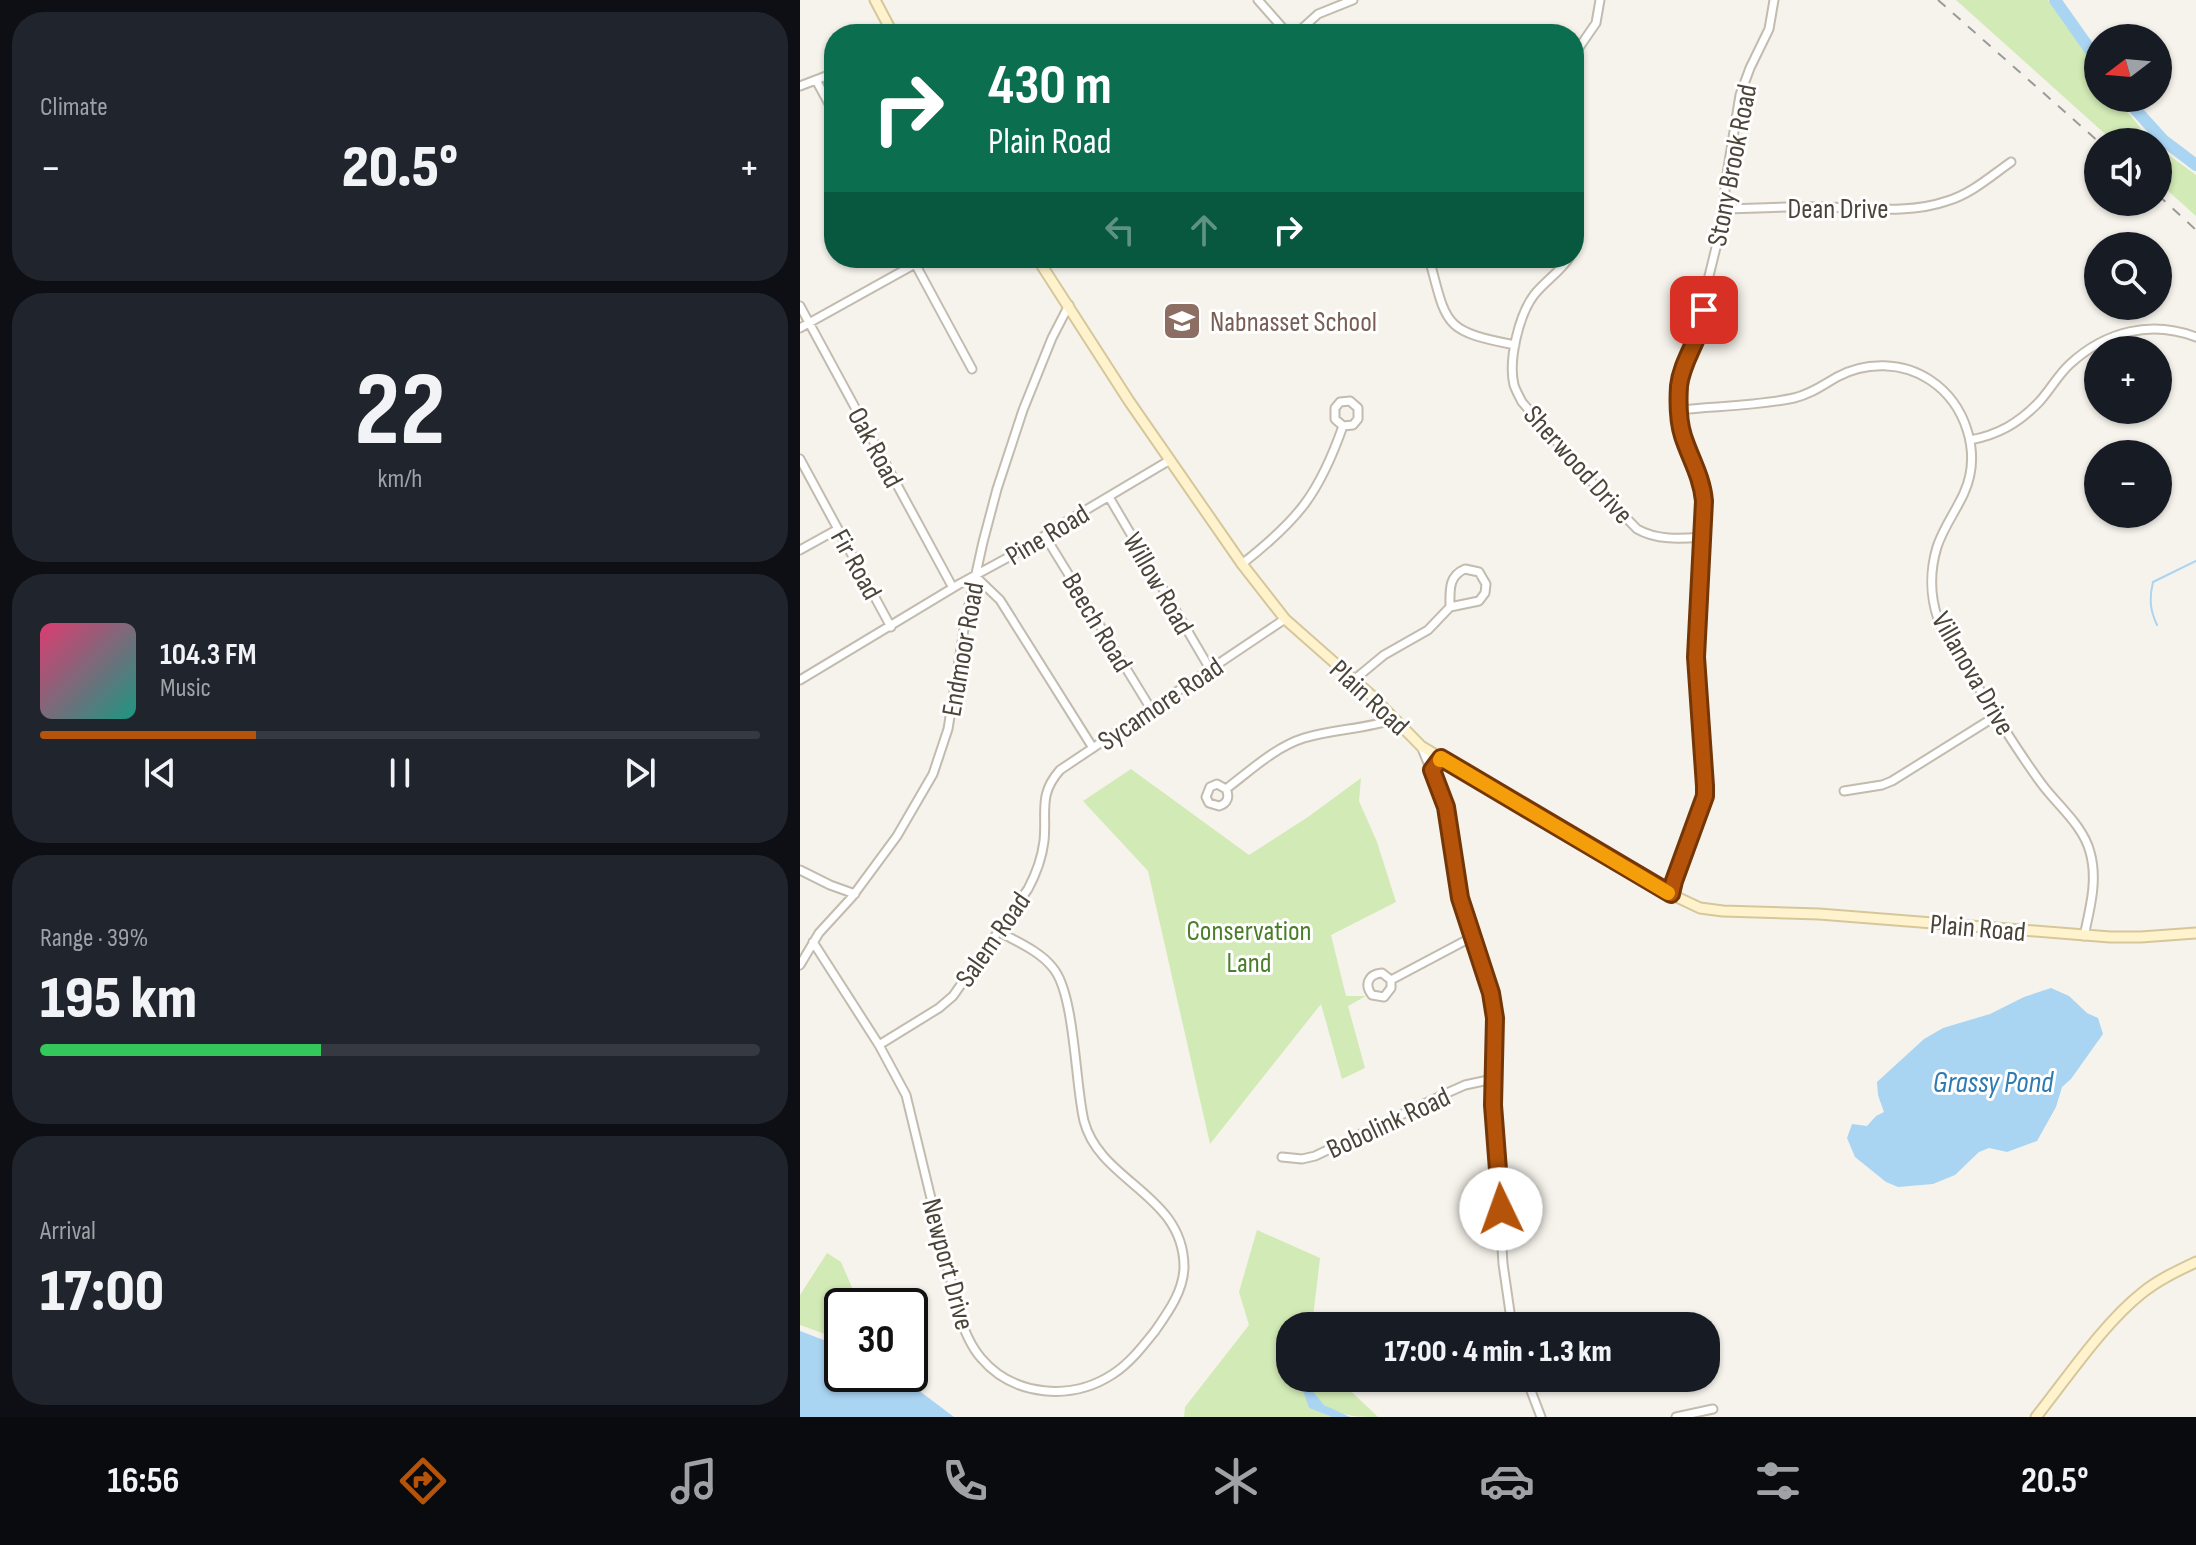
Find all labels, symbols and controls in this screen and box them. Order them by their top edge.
north arrow [2084,24,2172,112]
map controls [2084,24,2172,528]
text: 430 m [988,53,1112,120]
icon: right [856,56,960,160]
street label: Stony Brook Road [1701,82,1764,249]
text: Climate [40,92,108,123]
text: Plain Road [988,121,1112,164]
button: sound [2084,128,2172,216]
text: 20.5° [342,132,458,204]
text: − [40,142,62,195]
text: + [738,142,760,195]
street label: Dean Drive [1787,193,1889,226]
icon: left [1098,208,1142,252]
icon: ahead [1182,208,1226,252]
icon: right [1266,208,1310,252]
button: search [2084,232,2172,320]
pin [1670,276,1738,344]
icon: arrive [1682,288,1726,332]
school or university icon: Nabnasset School [1161,300,1203,342]
place label: Nabnasset School [1210,306,1377,339]
button: + [2084,336,2172,424]
text: 22 [354,349,446,474]
street label: Sherwood Drive [1516,399,1640,531]
street label: Oak Road [840,402,909,493]
button: − [2084,440,2172,528]
text: km/h [378,464,422,495]
street label: Pine Road [1000,498,1095,573]
street label: Fir Road [823,524,888,606]
street label: Willow Road [1115,527,1200,641]
street label: Beech Road [1054,567,1139,678]
street label: Endmoor Road [935,580,991,719]
street label: Villanova Drive [1924,606,2021,741]
text: 104.3 FM [160,637,256,673]
street label: Sycamore Road [1092,650,1230,758]
street label: Plain Road [1323,653,1415,743]
text: Music [160,673,211,704]
icon: previous [138,751,182,795]
icon: pause [378,751,422,795]
icon: next [618,751,662,795]
street label: Salem Road [949,886,1038,994]
street label: Plain Road [1929,908,2027,949]
park label: Conservation Land [1186,915,1312,980]
text: Range · 39% [40,923,148,954]
text: 195 km [40,963,197,1035]
water label: Grassy Pond [1933,1065,2054,1101]
street label: Bobolink Road [1322,1080,1455,1166]
position arrow [1459,1167,1543,1251]
street label: Newport Drive [914,1195,981,1334]
text: Arrival [40,1216,96,1247]
text: 17:00 [40,1256,164,1328]
speed limit sign: 30 [824,1288,928,1392]
text: 17:00 · 4 min · 1.3 km [1384,1334,1612,1370]
icon: directions [395,1453,451,1509]
icon: music [666,1453,722,1509]
icon: phone [937,1453,993,1509]
icon: climate [1208,1453,1264,1509]
icon: car [1479,1453,1535,1509]
icon: filters [1750,1453,1806,1509]
text: 16:56 [108,1460,179,1503]
text: 20.5° [2021,1460,2088,1503]

